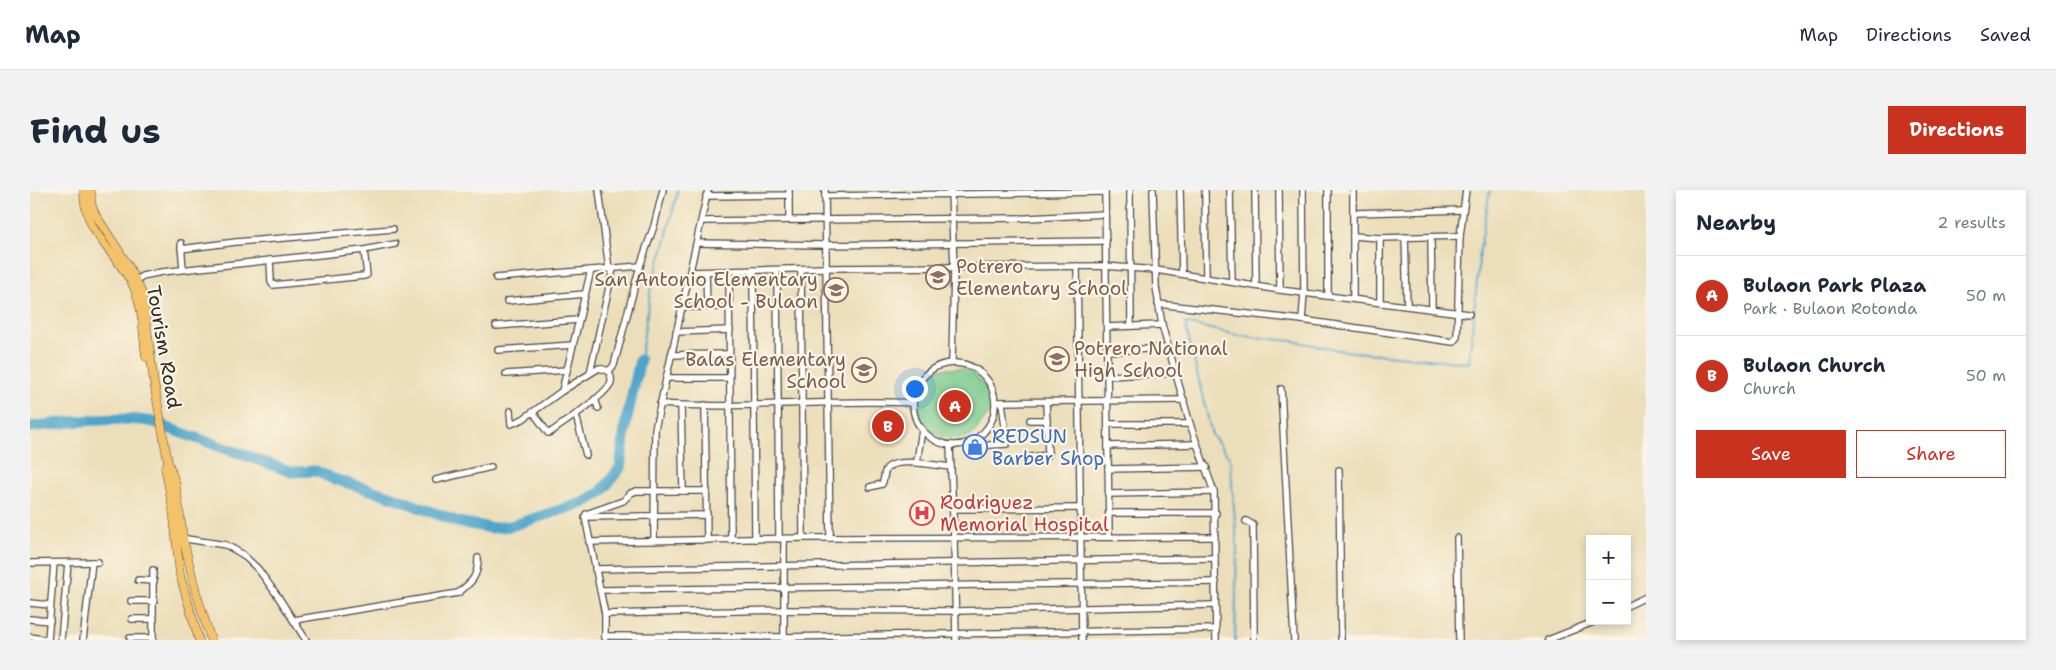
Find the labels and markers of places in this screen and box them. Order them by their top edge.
place label: Potrero Elementary School [956,254,1127,301]
school or university icon: Potrero Elementary School [925,264,951,290]
place label: San Antonio Elementary School - Bulaon [594,267,818,314]
school or university icon: San Antonio Elementary School - Bulaon [823,277,849,303]
place label: Potrero National High School [1074,336,1228,383]
school or university icon: Potrero National High School [1044,346,1070,372]
place label: Balas Elementary School [685,347,846,394]
school or university icon: Balas Elementary School [851,357,877,383]
pin: A [939,387,971,425]
pin: B [872,407,904,445]
place label: REDSUN Barber Shop [992,424,1104,471]
shop icon: REDSUN Barber Shop [962,434,988,460]
place label: Rodriguez Memorial Hospital [940,490,1109,537]
hospital icon: Rodriguez Memorial Hospital [909,500,935,526]

